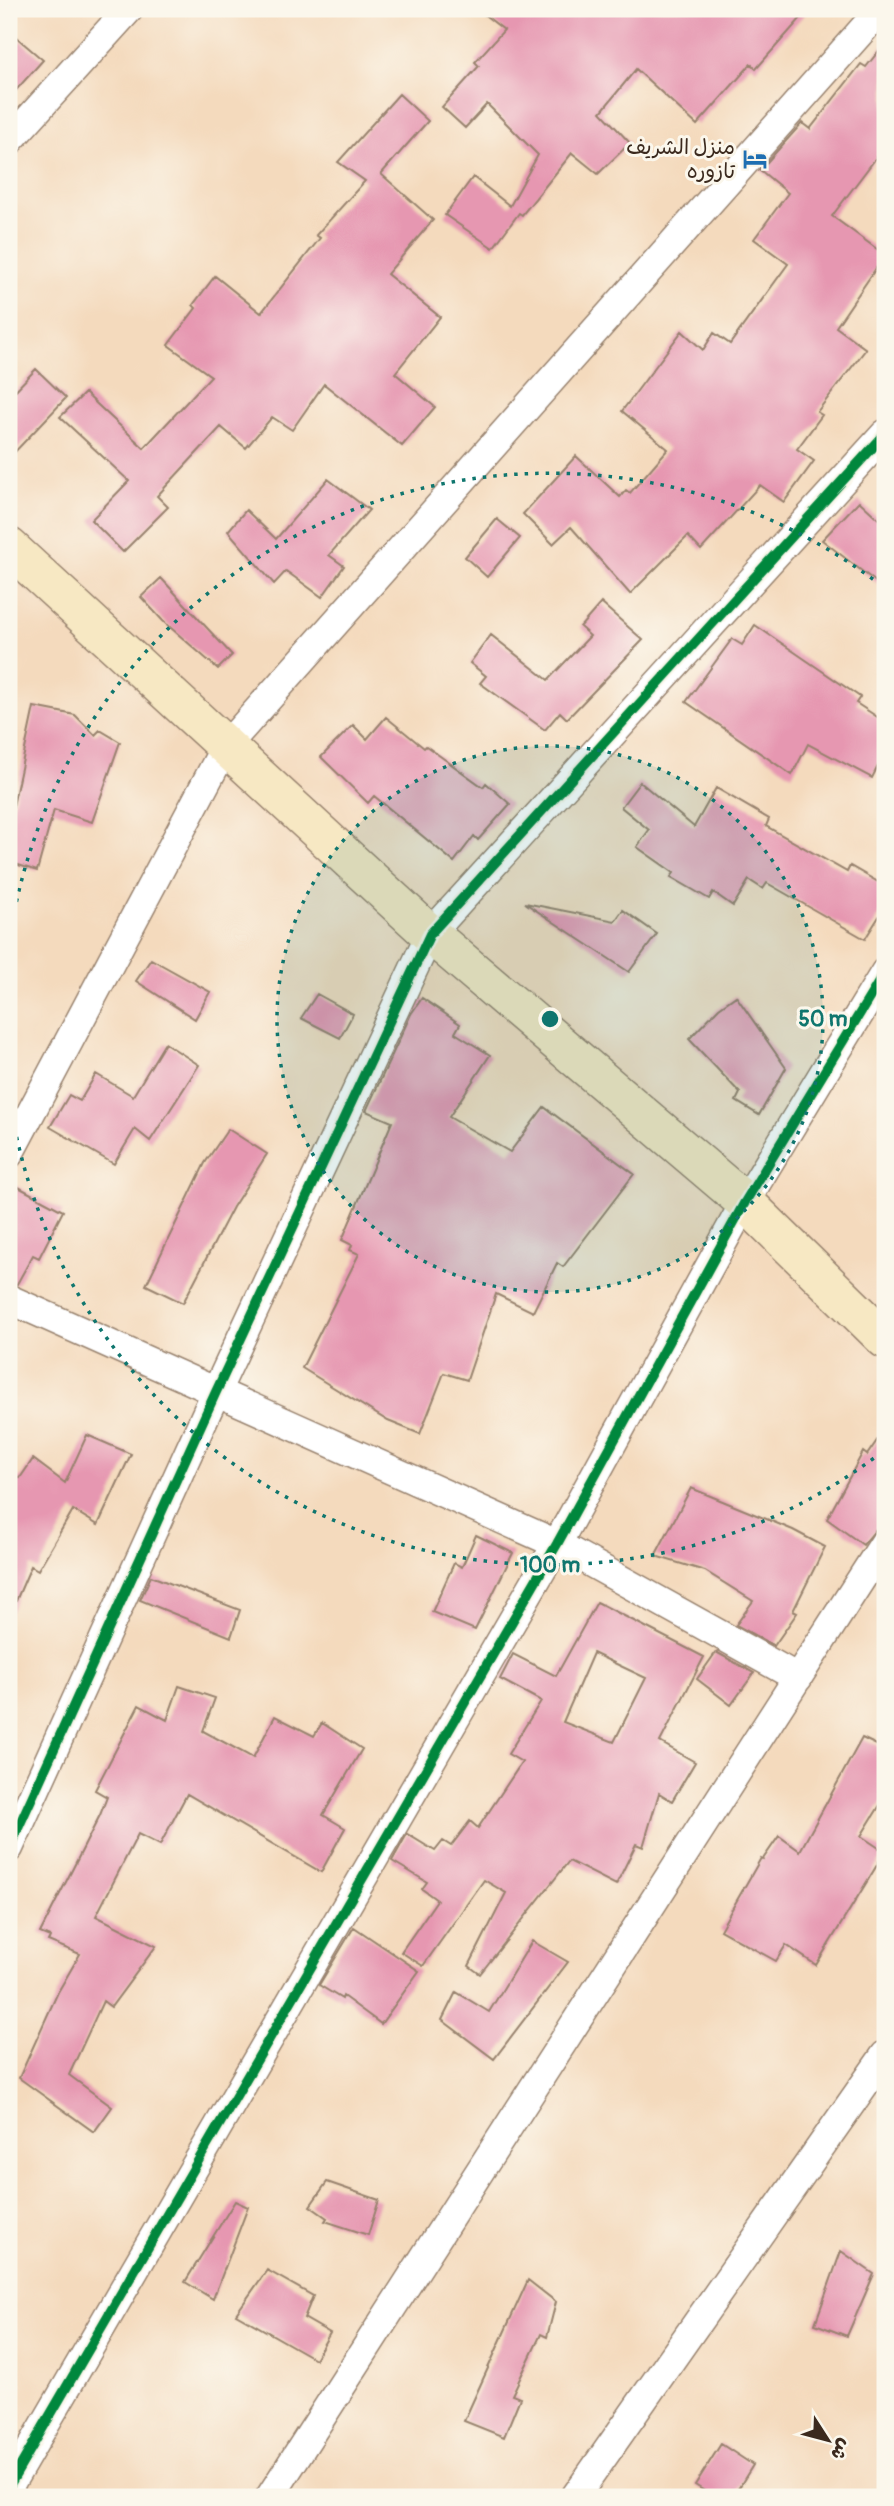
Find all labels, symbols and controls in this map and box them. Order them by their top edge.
place label: منزل الشريف تازوره [626,134,736,185]
hotel icon: منزل الشريف تازوره [741,145,769,173]
text: 50 m [799,1006,848,1033]
centre of rings [538,1007,562,1031]
text: 100 m [520,1552,580,1579]
north arrow [792,2404,862,2474]
text: ش [825,2434,857,2465]

